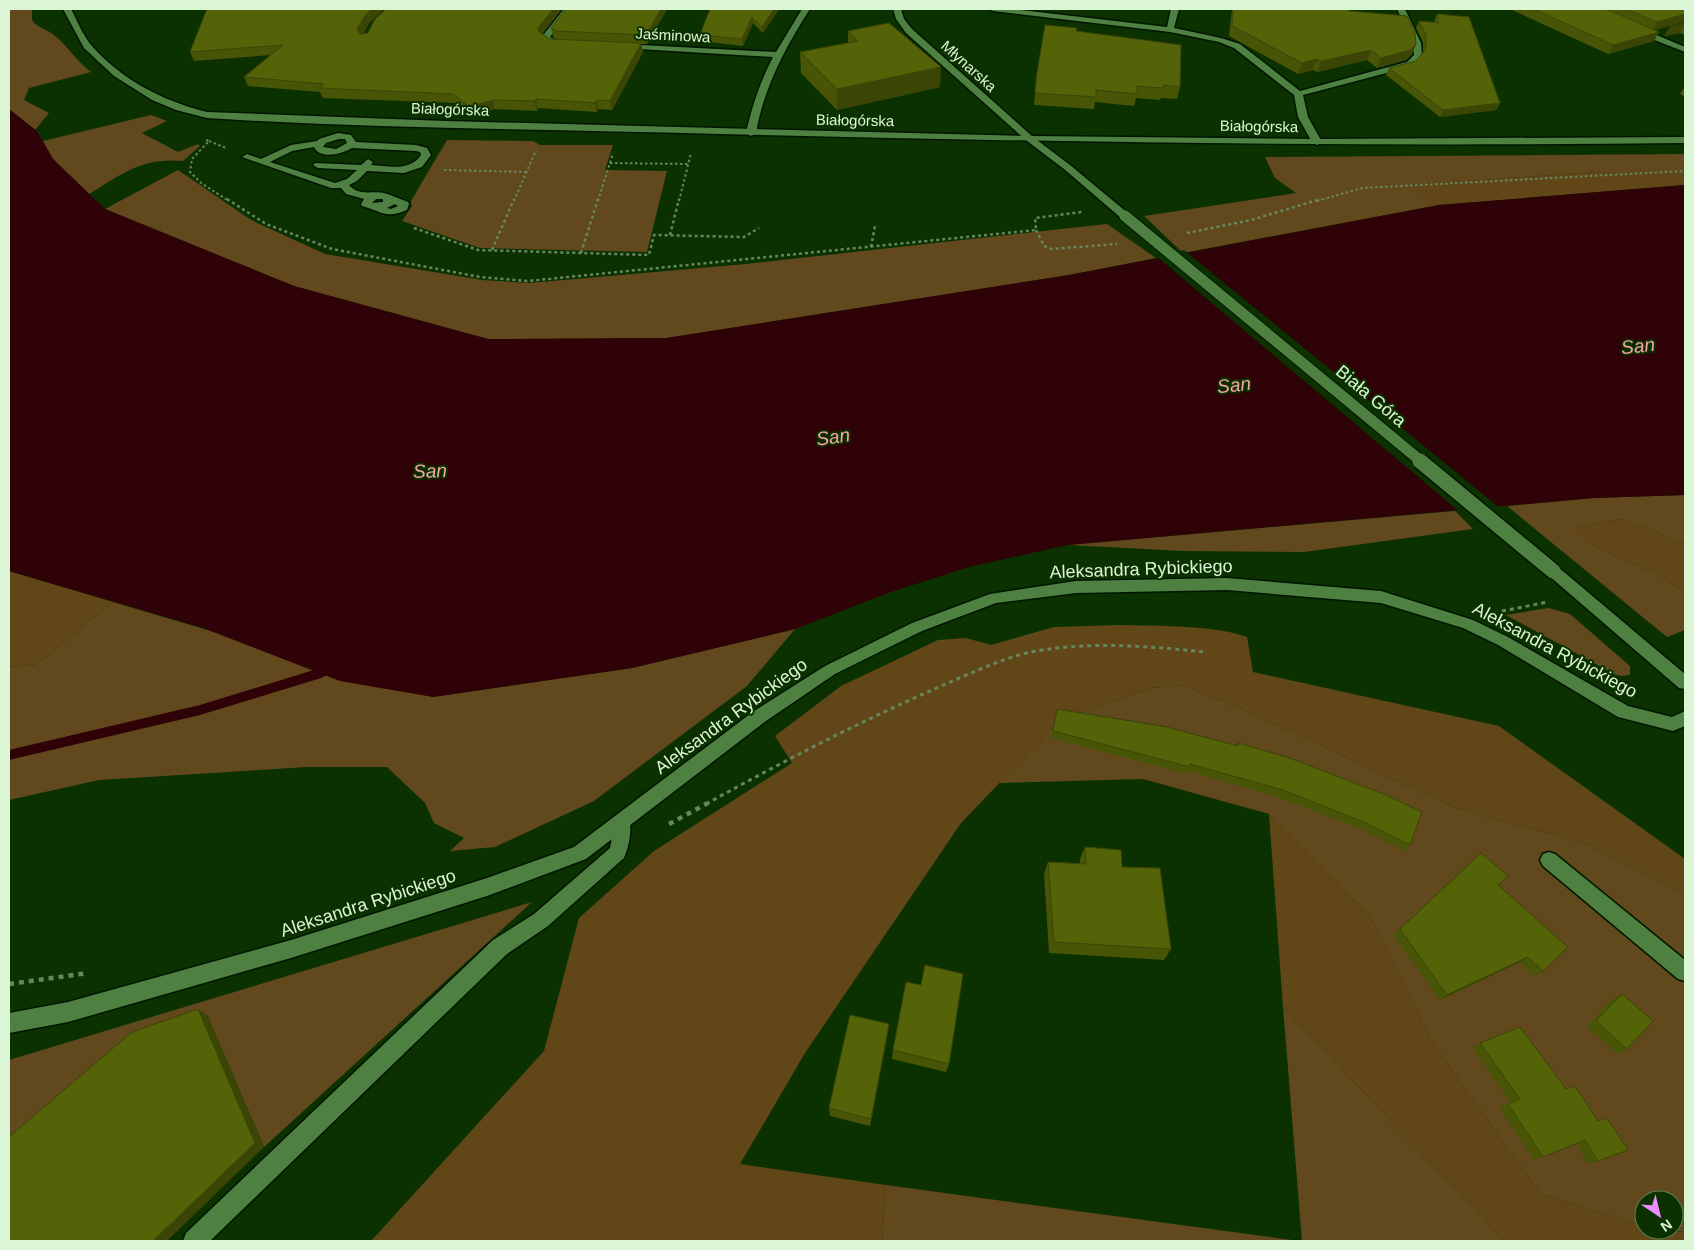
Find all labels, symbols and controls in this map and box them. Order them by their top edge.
street label: Jaśminowa [635,25,712,45]
street label: Młynarska [938,37,1001,96]
street label: Białogórska [411,99,490,119]
street label: Białogórska [816,111,895,129]
street label: Białogórska [1220,117,1299,135]
water label: San [1620,334,1656,358]
street label: Biała Góra [1332,361,1411,432]
water label: San [1216,373,1252,397]
water label: San [815,424,851,450]
water label: San [413,460,447,482]
street label: Aleksandra Rybickiego [1049,556,1233,582]
street label: Aleksandra Rybickiego [1469,598,1641,702]
street label: Aleksandra Rybickiego [651,654,811,778]
street label: Aleksandra Rybickiego [278,865,458,941]
north arrow [1634,1190,1684,1240]
text: N [1658,1216,1675,1235]

